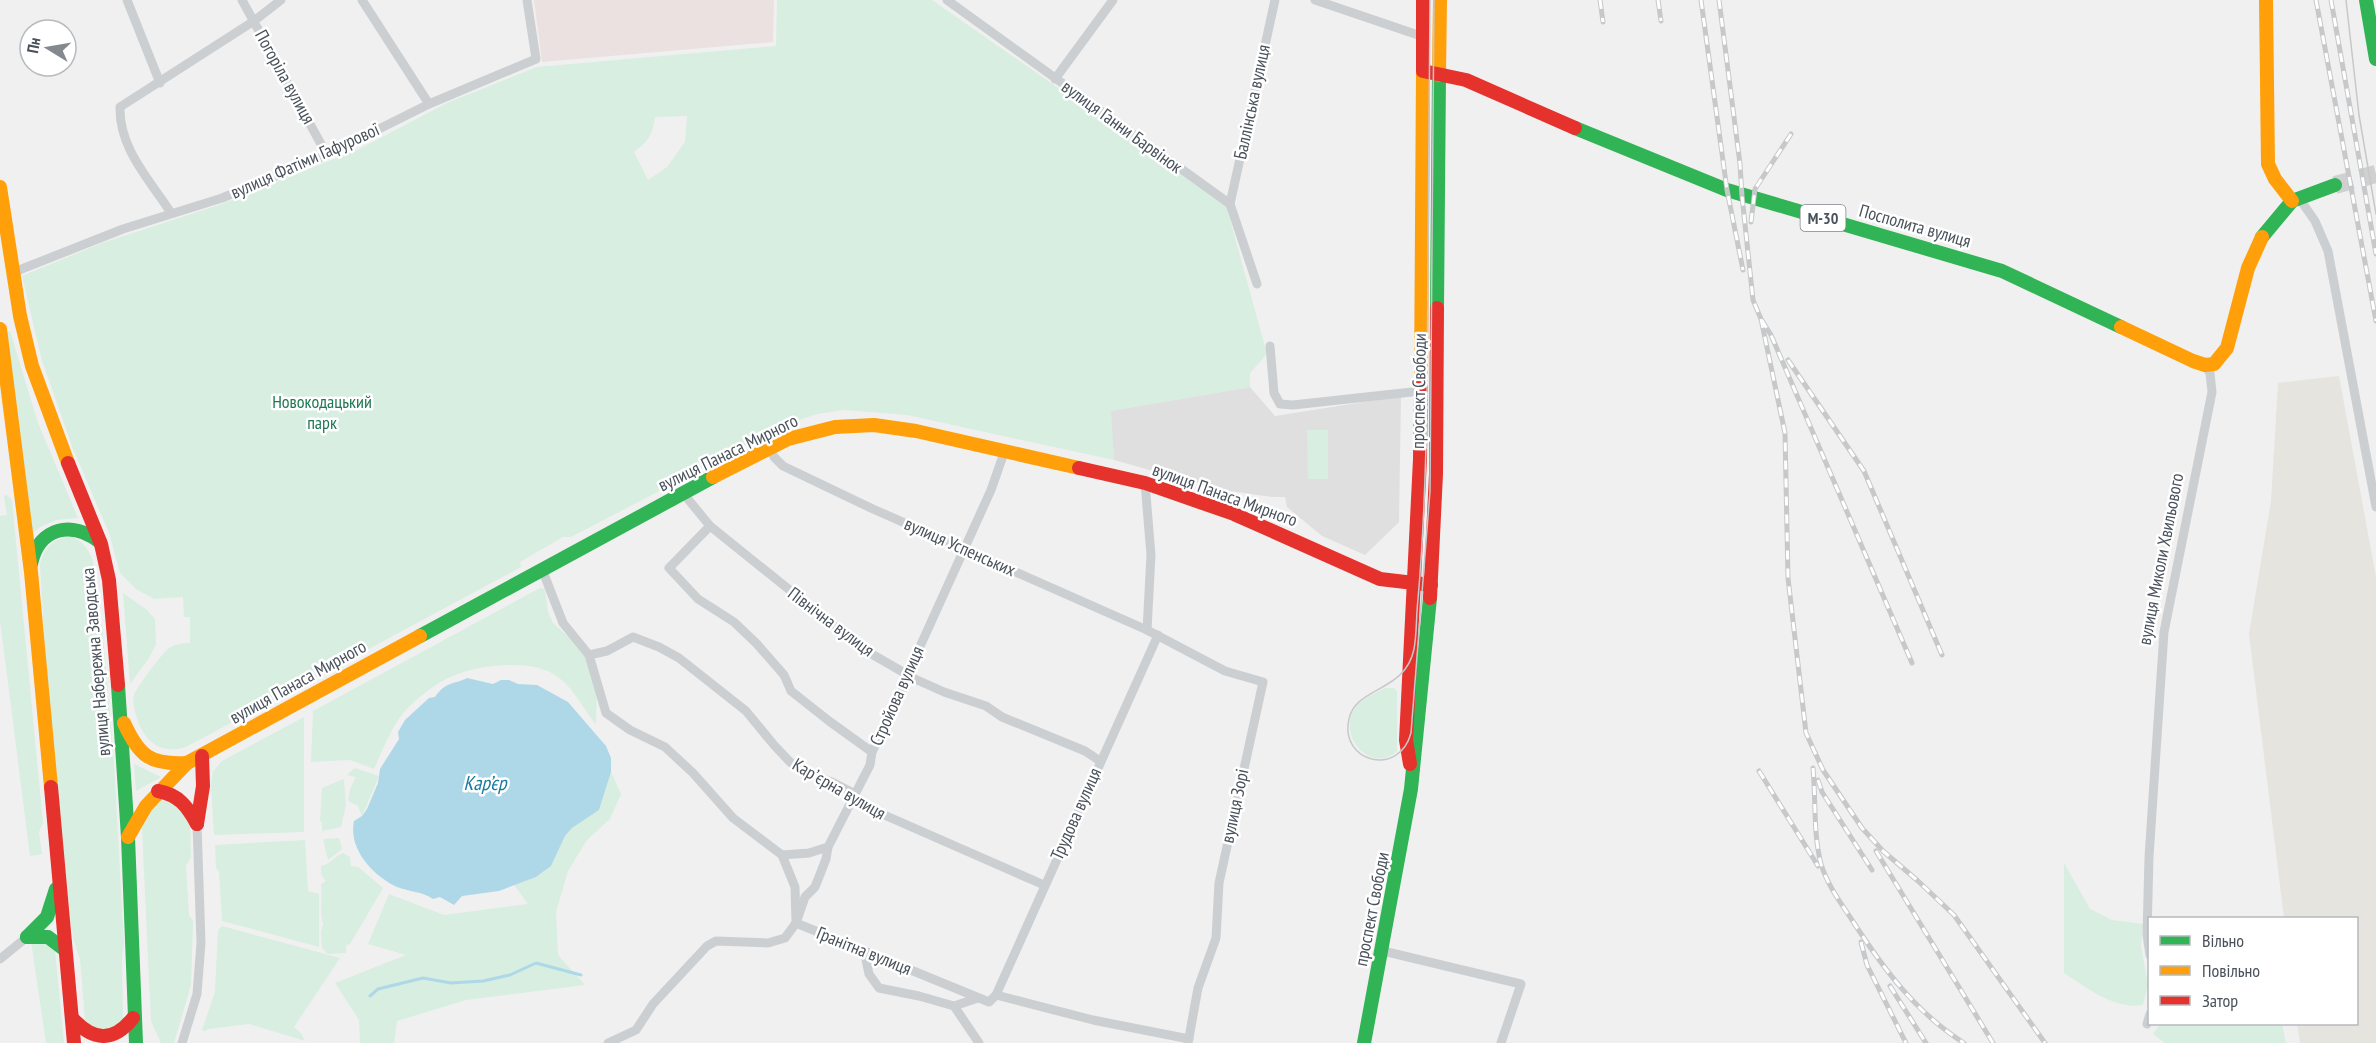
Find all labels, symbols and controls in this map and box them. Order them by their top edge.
north arrow [18,18,78,78]
street label: Погоріла вулиця [250,26,321,128]
text: Пн [22,36,45,55]
street label: Баллінська вулиця [1228,42,1275,161]
street label: вулиця Ганни Барвінок [1057,75,1187,178]
street label: вулиця Фатіми Гафурової [227,117,383,204]
street label: Посполита вулиця [1857,199,1974,252]
road number: М-30 [1800,205,1846,231]
street label: проспект Свободи [1406,333,1431,449]
park label: Новокодацький парк [272,390,372,434]
street label: вулиця Панаса Мирного [654,409,802,496]
street label: вулиця Панаса Мирного [1150,458,1301,531]
street label: вулиця Миколи Хвильового [2133,471,2188,647]
street label: вулиця Успенських [901,512,1020,582]
street label: вулиця Набережна Заводська [76,567,115,757]
street label: Північна вулиця [784,582,879,662]
street label: вулиця Панаса Мирного [225,634,370,729]
street label: Стройова вулиця [864,642,929,749]
street label: Карʼєрна вулиця [788,753,890,825]
street label: Трудова вулиця [1045,764,1106,863]
street label: вулиця Зорі [1215,767,1254,845]
water label: Кар’єр [463,770,508,796]
street label: проспект Свободи [1349,850,1394,968]
legend [2148,917,2358,1025]
street label: Гранітна вулиця [813,921,915,980]
text: Вільно [2202,929,2244,952]
text: Повільно [2202,959,2260,982]
text: Затор [2202,989,2238,1012]

